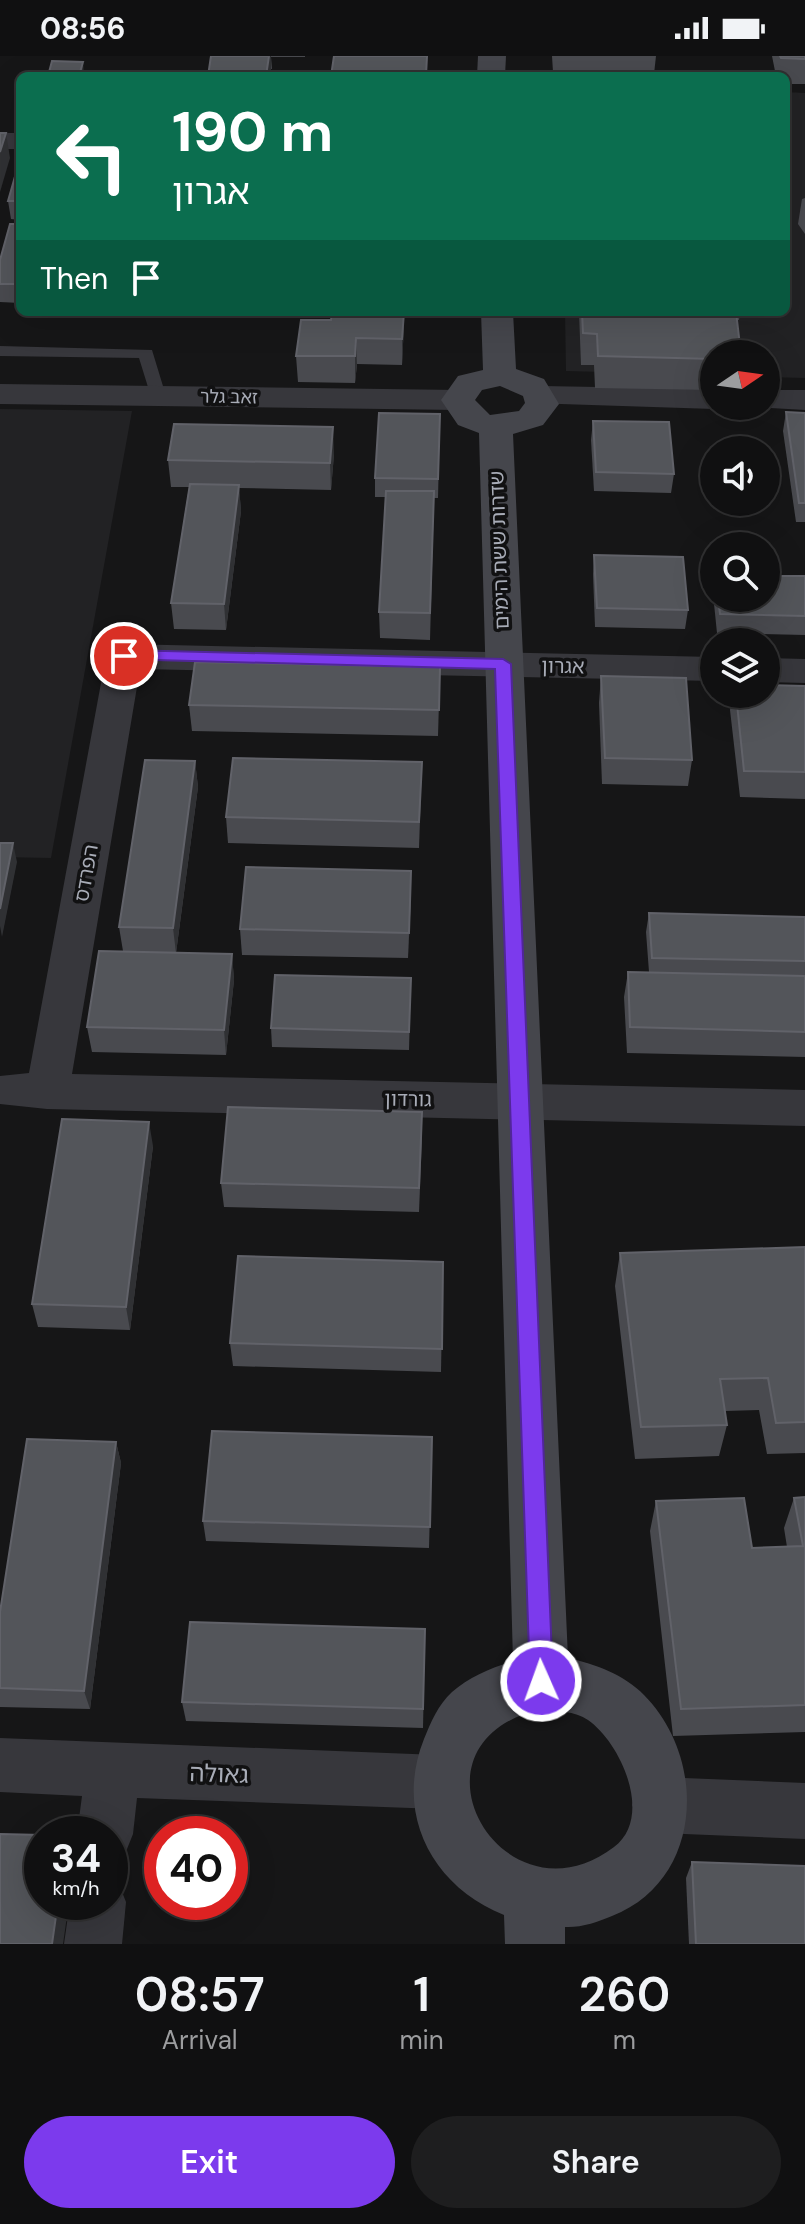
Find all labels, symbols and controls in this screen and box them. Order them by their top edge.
text: 08:56 [40,9,125,48]
text: 190 m [172,95,333,168]
icon: left [40,104,144,208]
text: אגרון [172,168,250,215]
icon: arrive [124,256,168,300]
text: Then [40,259,108,298]
north arrow [700,340,780,420]
map controls [700,340,780,708]
street label: זאב גלר [200,384,258,410]
button: sound [700,436,780,516]
street label: שדרות ששת הימים [483,470,515,630]
button: search [700,532,780,612]
pin [90,622,158,690]
button: layers [700,628,780,708]
icon: arrive [102,634,146,678]
street label: אגרון [541,653,585,679]
street label: הפרדס [68,842,104,904]
street label: גורדון [384,1086,432,1112]
position arrow [499,1639,583,1723]
street label: גאולה [189,1757,249,1790]
speed limit sign: 40 [144,1816,248,1920]
text: 34 [51,1832,101,1884]
text: km/h [52,1875,100,1901]
text: 08:57 [135,1963,265,2026]
text: 1 [413,1963,430,2026]
text: 260 [579,1963,670,2026]
text: Arrival [162,2023,238,2057]
text: min [399,2023,444,2057]
text: m [613,2023,636,2057]
button: Exit [24,2116,395,2208]
button: Share [411,2116,781,2208]

